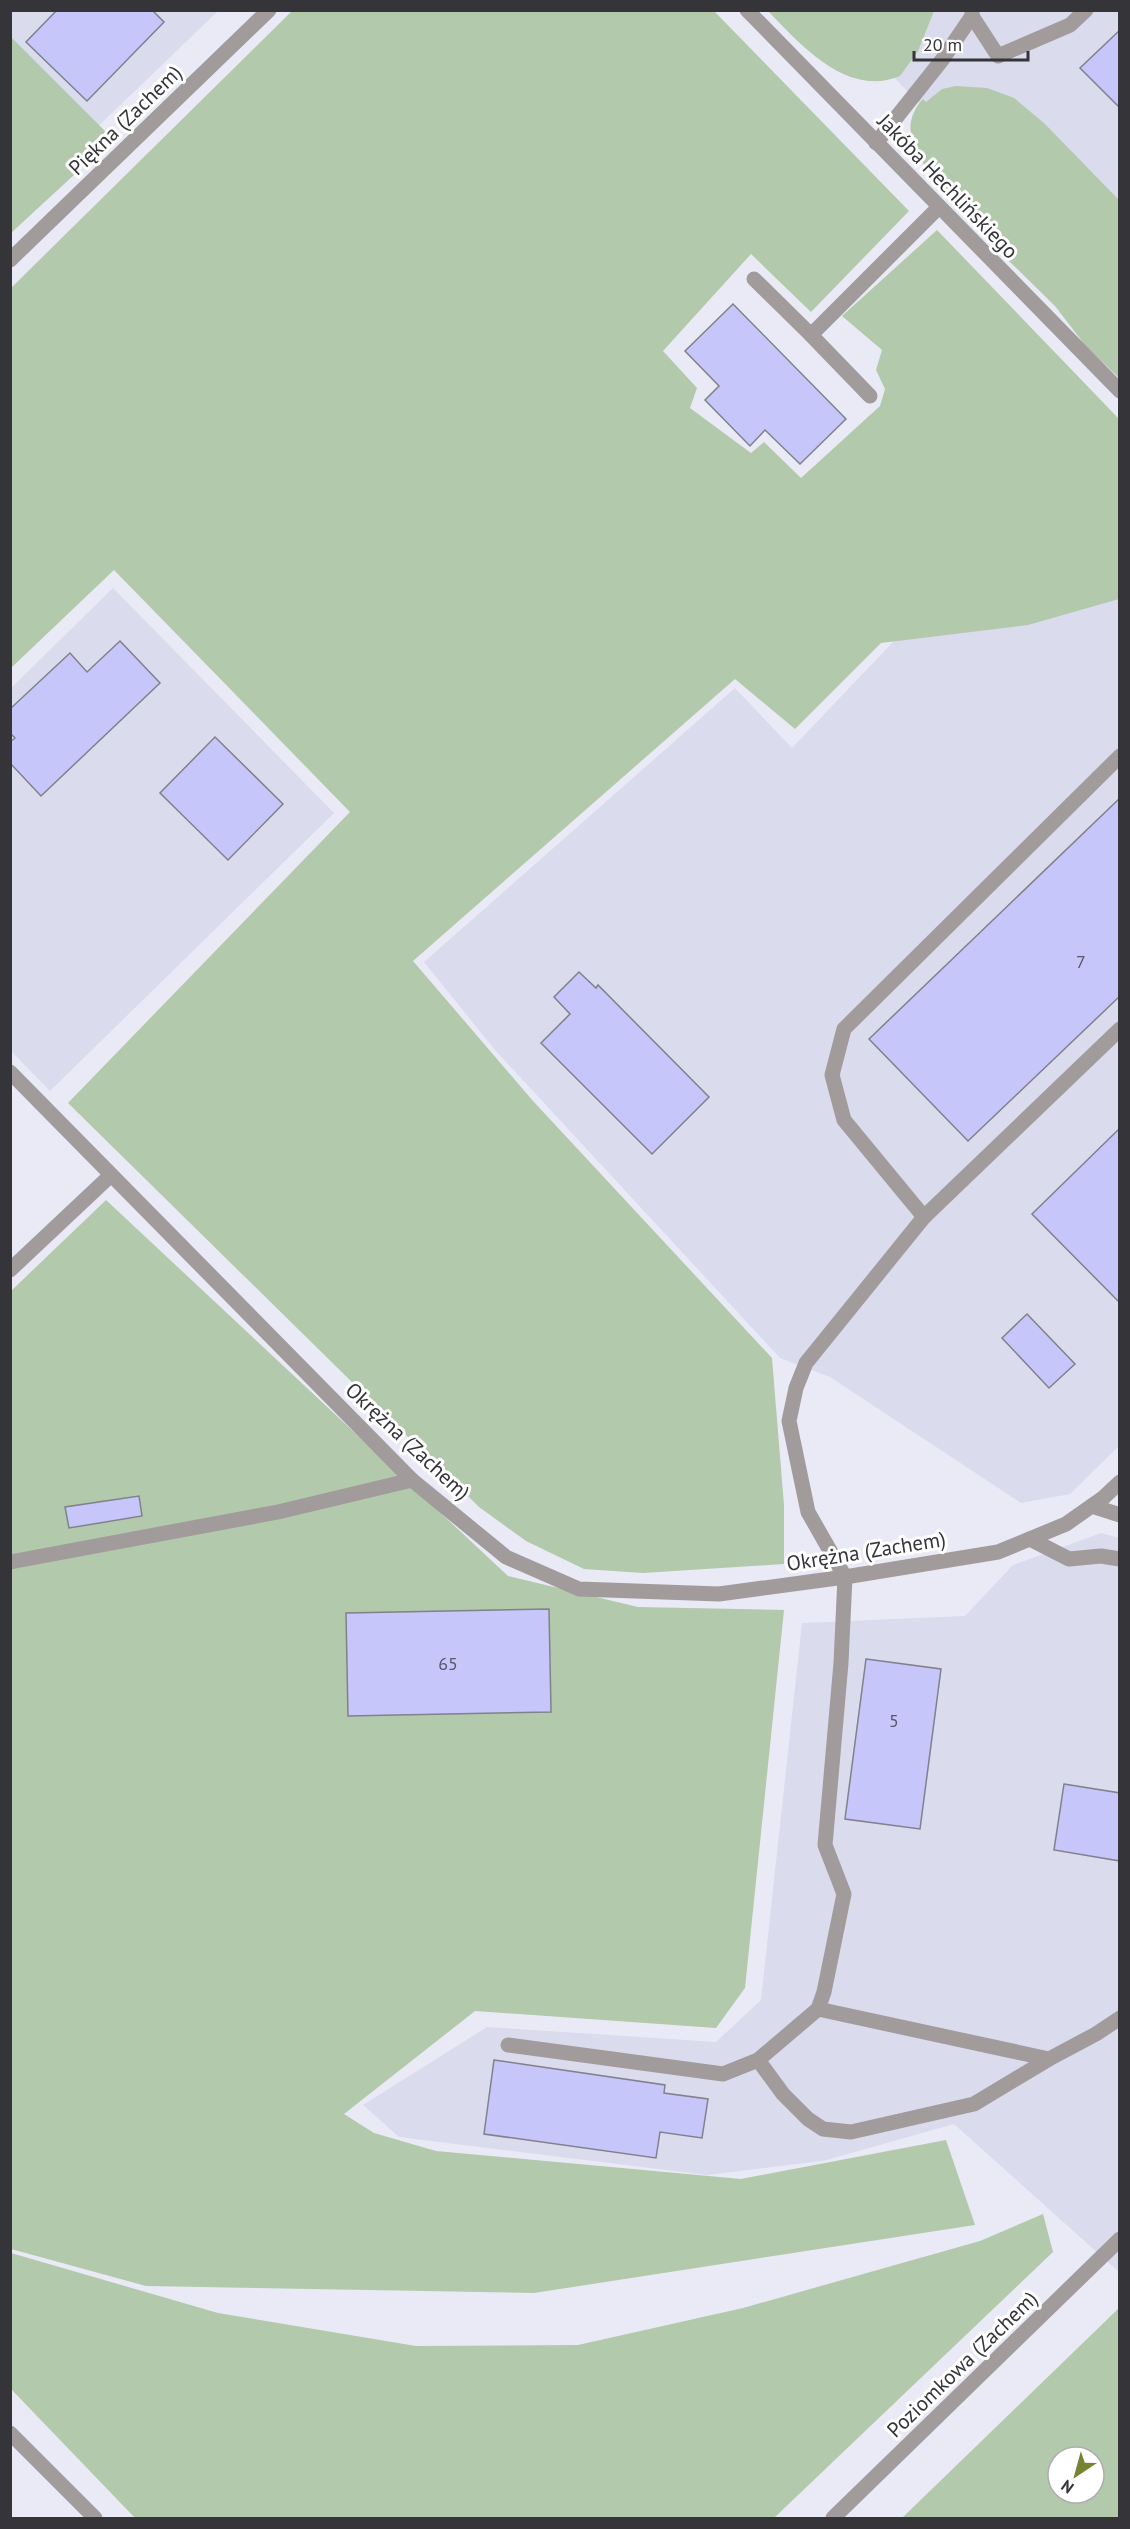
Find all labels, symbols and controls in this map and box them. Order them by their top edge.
scale bar [914,24,1028,62]
text: 20 m [923,33,962,56]
street label: Piękna (Zachem) [63,59,187,181]
street label: Jakóba Hechlińskiego [871,107,1024,264]
house number: 7 [1076,950,1086,973]
street label: Okrężna (Zachem) [340,1376,476,1506]
street label: Okrężna (Zachem) [785,1525,947,1577]
house number: 65 [438,1652,458,1675]
house number: 5 [889,1709,899,1732]
street label: Poziomkowa (Zachem) [881,2285,1043,2443]
north arrow [1046,2445,1106,2505]
text: N [1057,2476,1077,2498]

